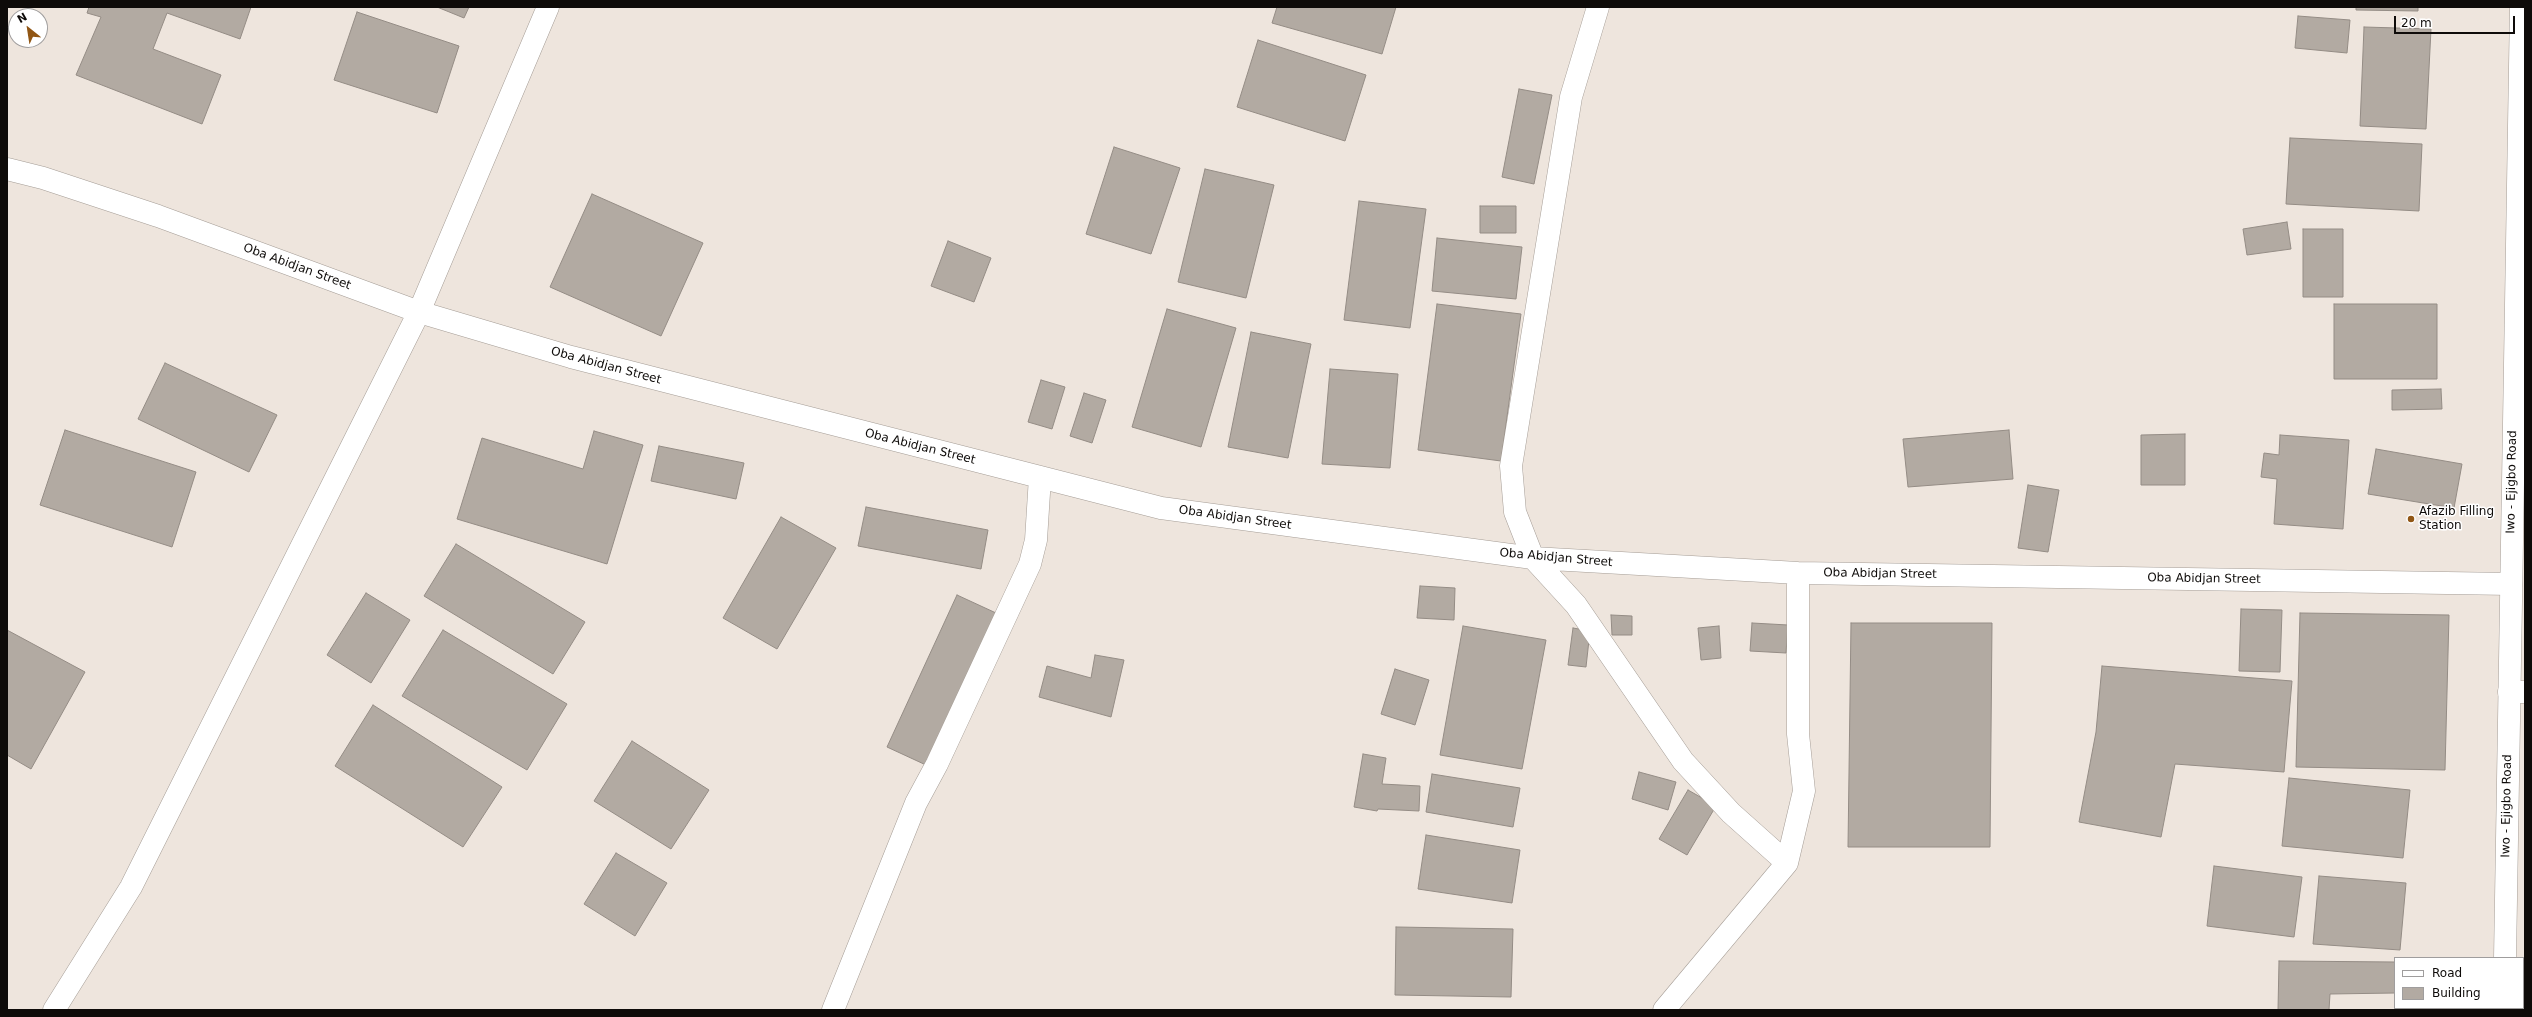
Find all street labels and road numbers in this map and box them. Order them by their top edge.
street label: Oba Abidjan Street [241,241,353,293]
street label: Oba Abidjan Street [549,344,663,388]
street label: Oba Abidjan Street [863,426,977,468]
street label: Iwo - Ejigbo Road [2504,430,2520,534]
street label: Oba Abidjan Street [1178,503,1292,533]
street label: Oba Abidjan Street [1499,546,1613,570]
street label: Oba Abidjan Street [1823,566,1937,582]
street label: Oba Abidjan Street [2147,571,2261,587]
street label: Iwo - Ejigbo Road [2499,754,2515,858]

